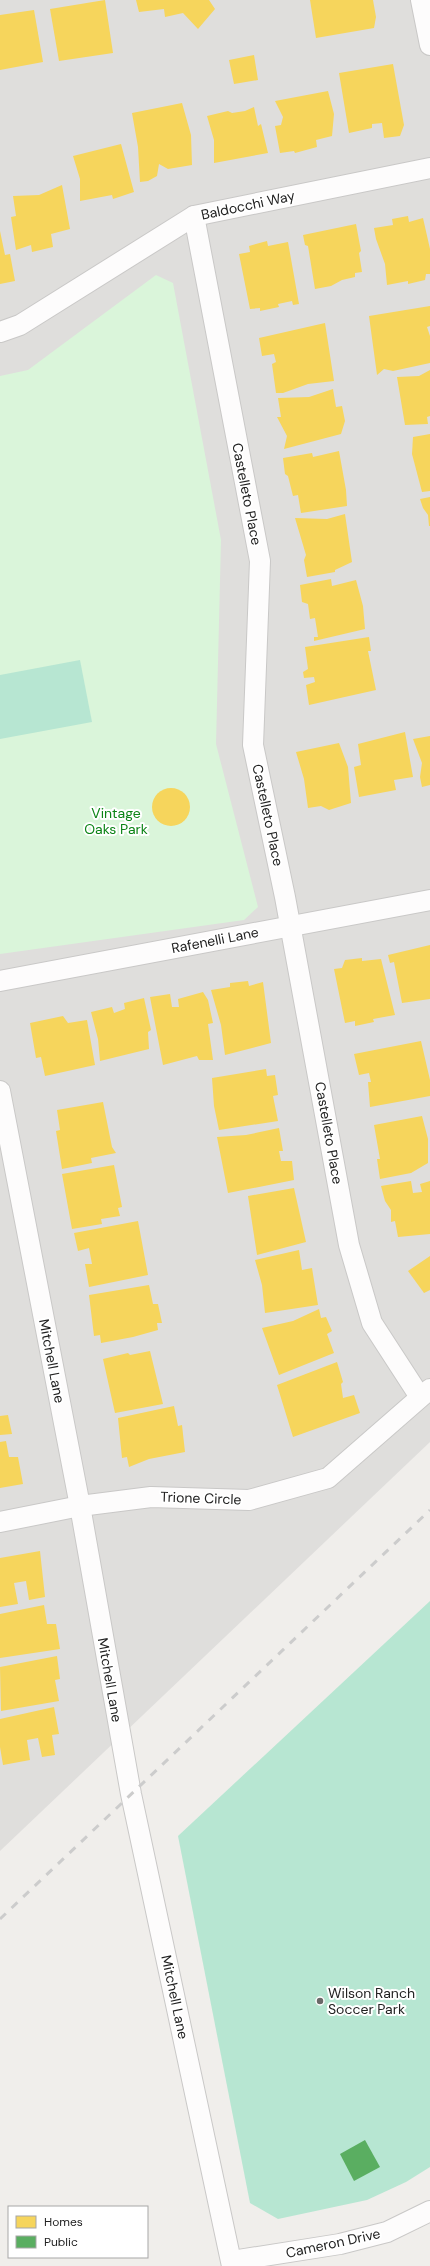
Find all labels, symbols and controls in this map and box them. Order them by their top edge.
street label: Baldocchi Way [199,186,297,224]
street label: Castelleto Place [228,441,266,547]
street label: Castelleto Place [248,762,288,868]
park label: Vintage Oaks Park [84,804,148,838]
street label: Rafenelli Lane [170,923,260,957]
street label: Castelleto Place [311,1080,347,1186]
street label: Mitchell Lane [35,1317,69,1405]
street label: Trione Circle [160,1488,242,1508]
street label: Mitchell Lane [94,1636,126,1724]
street label: Mitchell Lane [157,1953,193,2041]
place label: Wilson Ranch Soccer Park [328,1984,415,2018]
marker: Wilson Ranch Soccer Park [315,1996,325,2006]
legend [8,2206,148,2258]
text: Homes [44,2214,83,2230]
street label: Cameron Drive [284,2224,382,2262]
text: Public [44,2234,78,2250]

